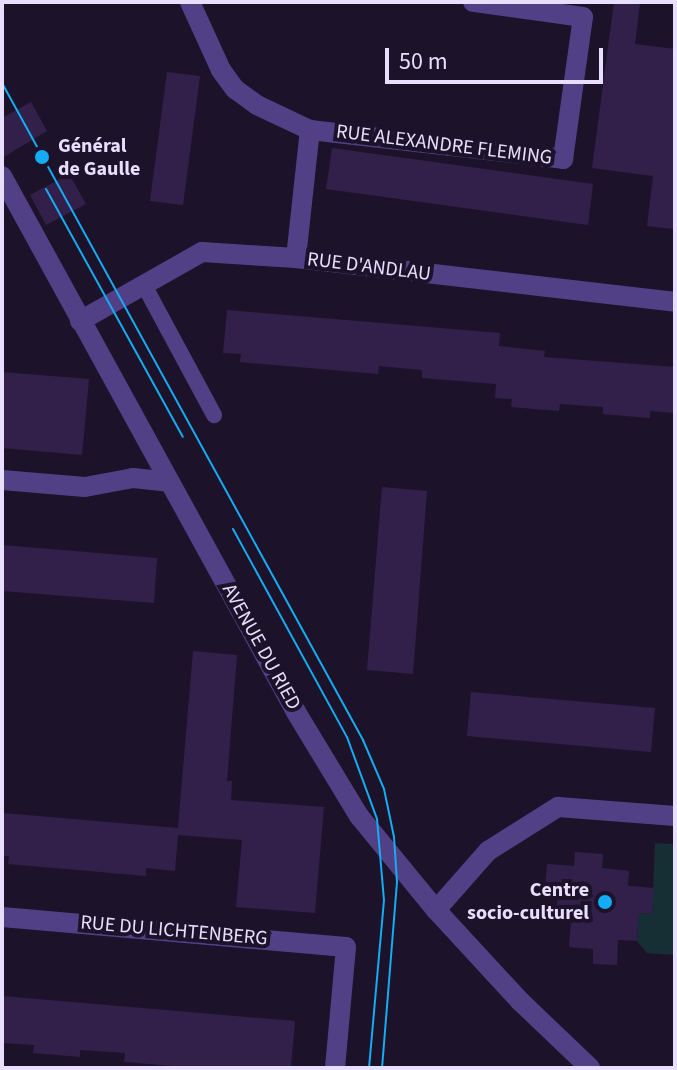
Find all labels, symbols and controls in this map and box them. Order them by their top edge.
scale bar [389,32,607,82]
text: 50 m [399,44,448,79]
street label: RUE ALEXANDRE FLEMING [335,120,553,170]
place label: Général de Gaulle [58,134,140,181]
marker: Général de Gaulle [33,148,51,166]
street label: RUE D'ANDLAU [306,248,432,286]
street label: AVENUE DU RIED [216,580,306,714]
place label: Centre socio-culturel [467,878,589,925]
marker: Centre socio-culturel [596,893,614,911]
street label: RUE DU LICHTENBERG [79,911,269,951]

